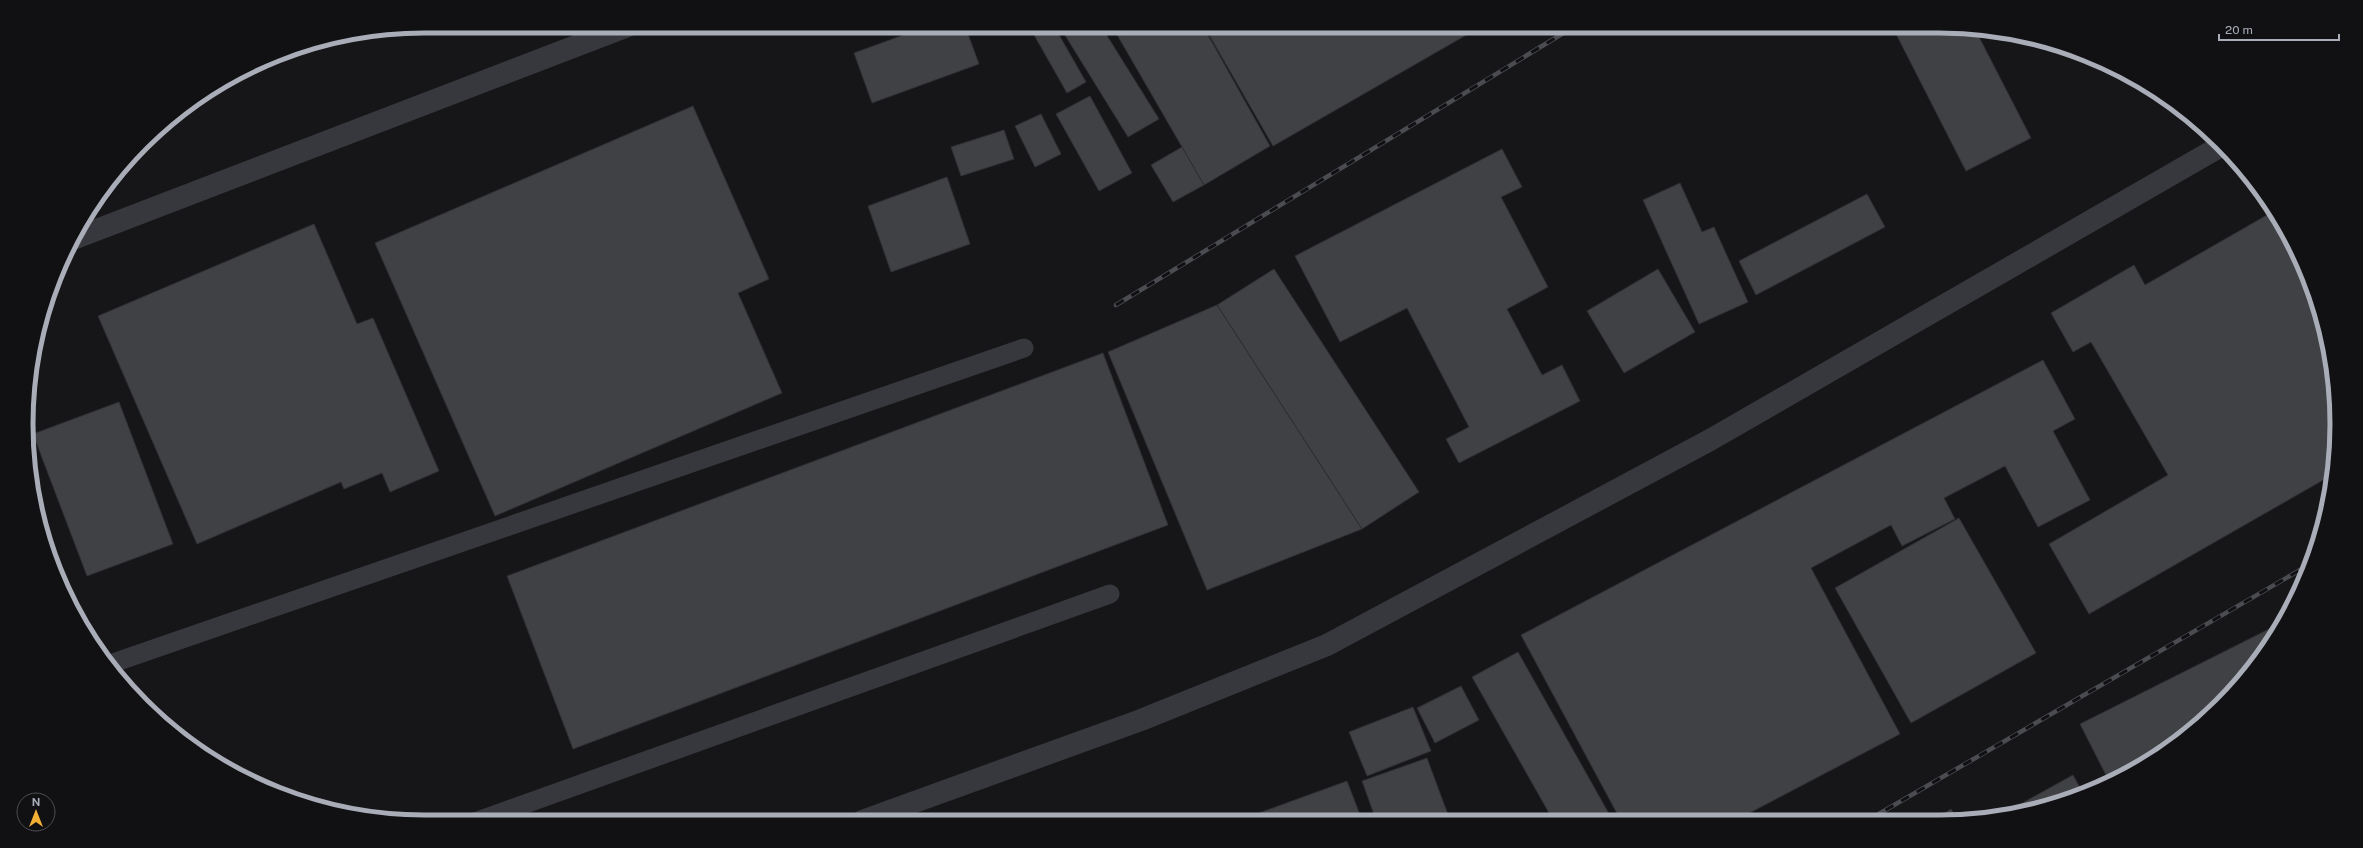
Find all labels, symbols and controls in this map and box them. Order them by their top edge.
scale bar [2219,16,2339,42]
text: 20 m [2225,23,2253,37]
north arrow [16,792,56,832]
text: N [32,796,40,808]

